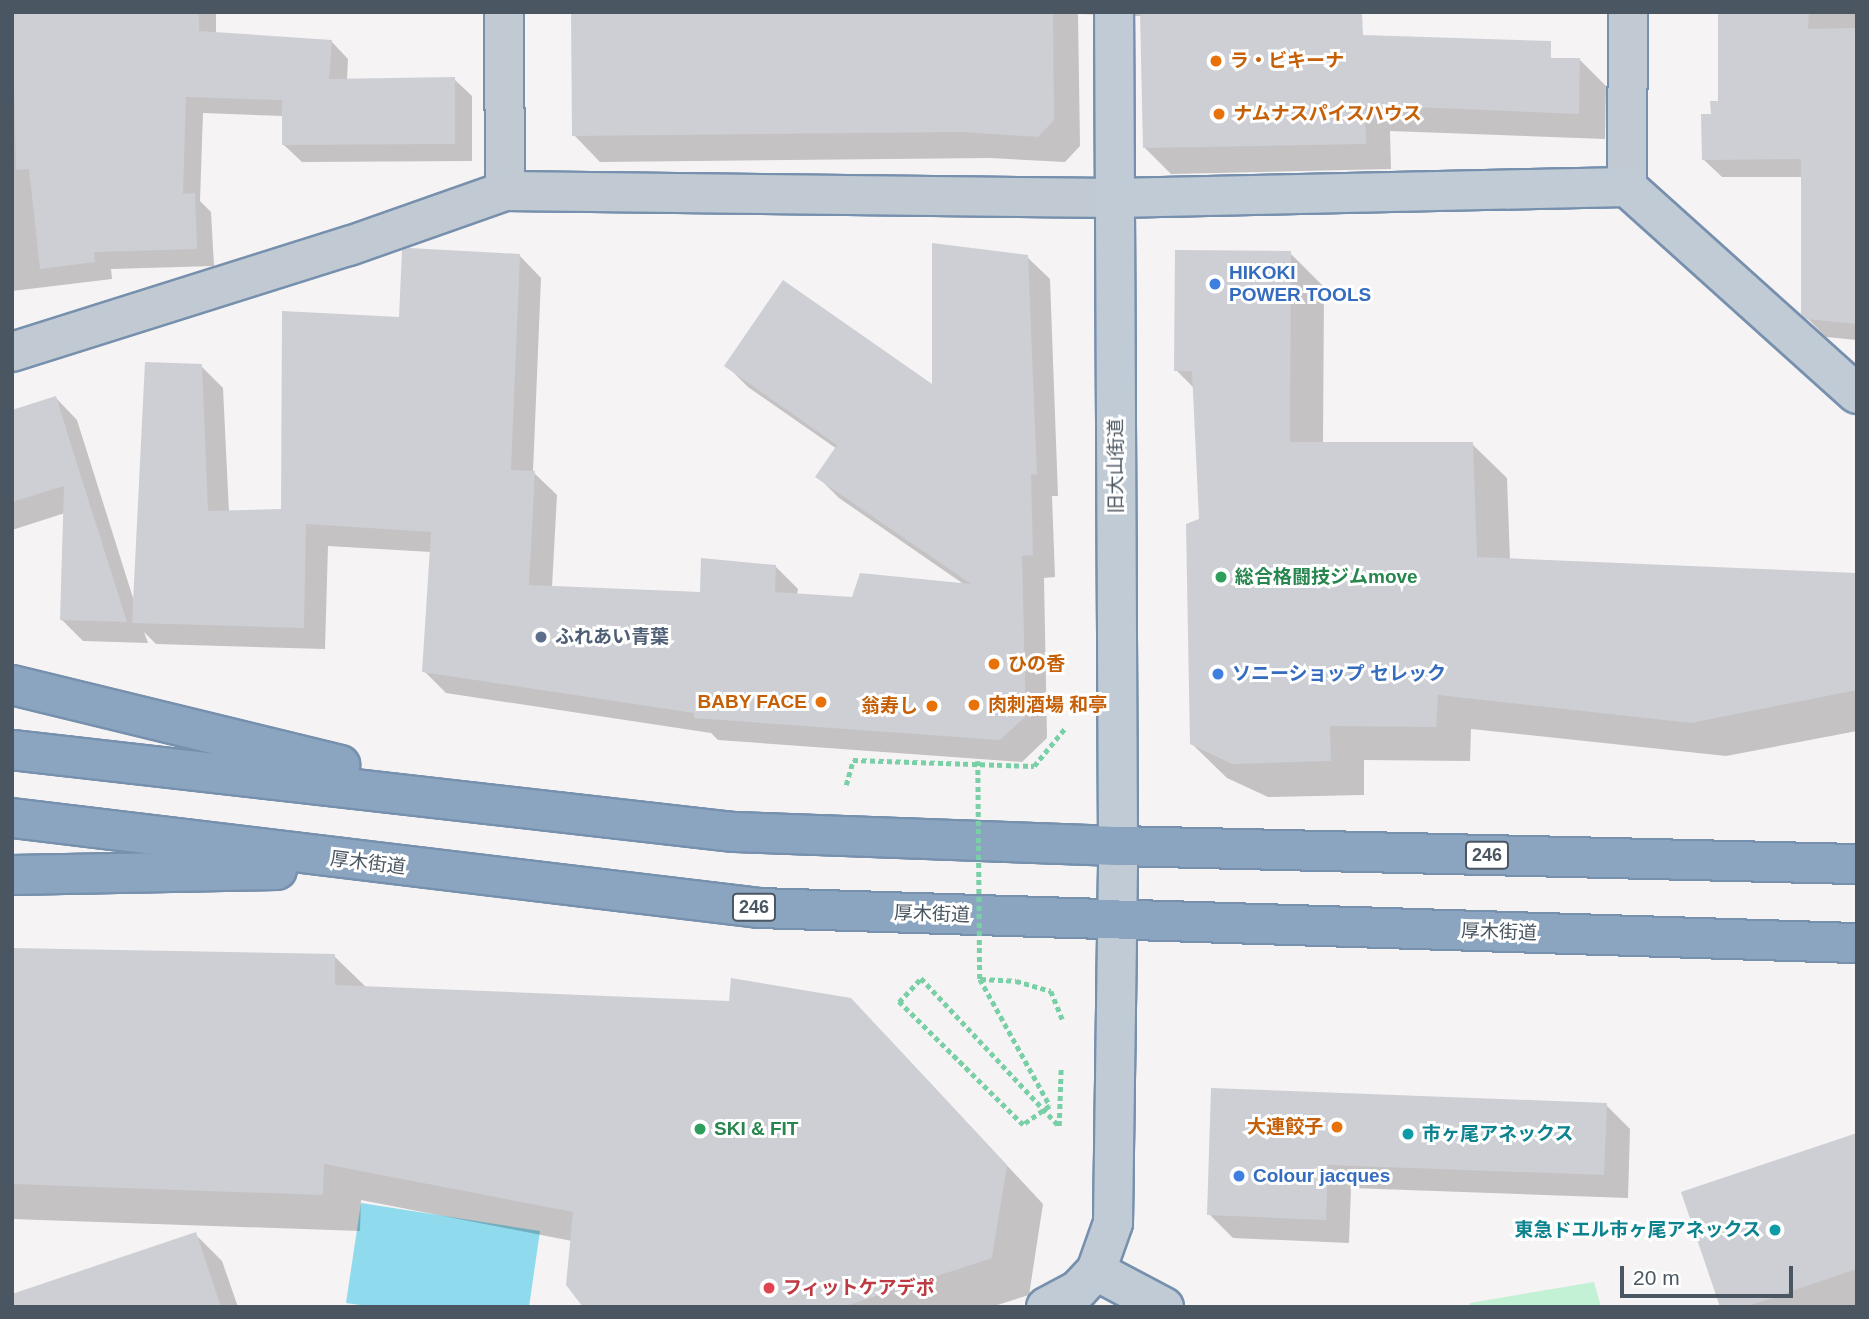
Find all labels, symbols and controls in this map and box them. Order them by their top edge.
place label: ラ・ビキーナ [1230,50,1344,72]
marker: ラ・ビキーナ [1208,53,1224,69]
place label: ナムナスパイスハウス [1233,103,1423,125]
marker: ナムナスパイスハウス [1211,106,1227,122]
place label: HIKOKI POWER TOOLS [1229,262,1371,306]
marker: HIKOKI POWER TOOLS [1207,276,1223,292]
street label: 旧大山街道 [1105,419,1127,513]
place label: 総合格闘技ジムmove [1235,566,1418,588]
marker: 総合格闘技ジムmove [1213,569,1229,585]
place label: ふれあい青葉 [555,626,669,648]
marker: ふれあい青葉 [533,629,549,645]
place label: ひの香 [1008,653,1065,675]
marker: ひの香 [986,656,1002,672]
place label: ソニーショップ セレック [1232,663,1446,685]
marker: ソニーショップ セレック [1210,666,1226,682]
place label: BABY FACE [697,691,807,713]
marker: BABY FACE [813,694,829,710]
place label: 肉刺酒場 和亭 [988,694,1107,716]
place label: 翁寿し [861,695,918,717]
marker: 肉刺酒場 和亭 [966,697,982,713]
marker: 翁寿し [924,698,940,714]
road number: 246 [1464,840,1510,870]
street label: 厚木街道 [329,847,407,879]
road number: 246 [731,893,777,922]
street label: 厚木街道 [894,901,970,927]
street label: 厚木街道 [1461,919,1537,945]
place label: 大連餃子 [1247,1116,1323,1138]
place label: SKI & FIT [714,1118,798,1140]
marker: 大連餃子 [1329,1119,1345,1135]
marker: SKI & FIT [692,1121,708,1137]
place label: 市ヶ尾アネックス [1422,1123,1574,1145]
marker: 市ヶ尾アネックス [1400,1126,1416,1142]
place label: Colour jacques [1253,1165,1390,1187]
marker: Colour jacques [1231,1168,1247,1184]
place label: 東急ドエル市ヶ尾アネックス [1514,1219,1761,1241]
marker: 東急ドエル市ヶ尾アネックス [1767,1222,1783,1238]
scale bar [1624,1252,1797,1296]
text: 20 m [1633,1266,1680,1289]
place label: フィットケアデポ [783,1277,935,1299]
marker: フィットケアデポ [761,1280,777,1296]

